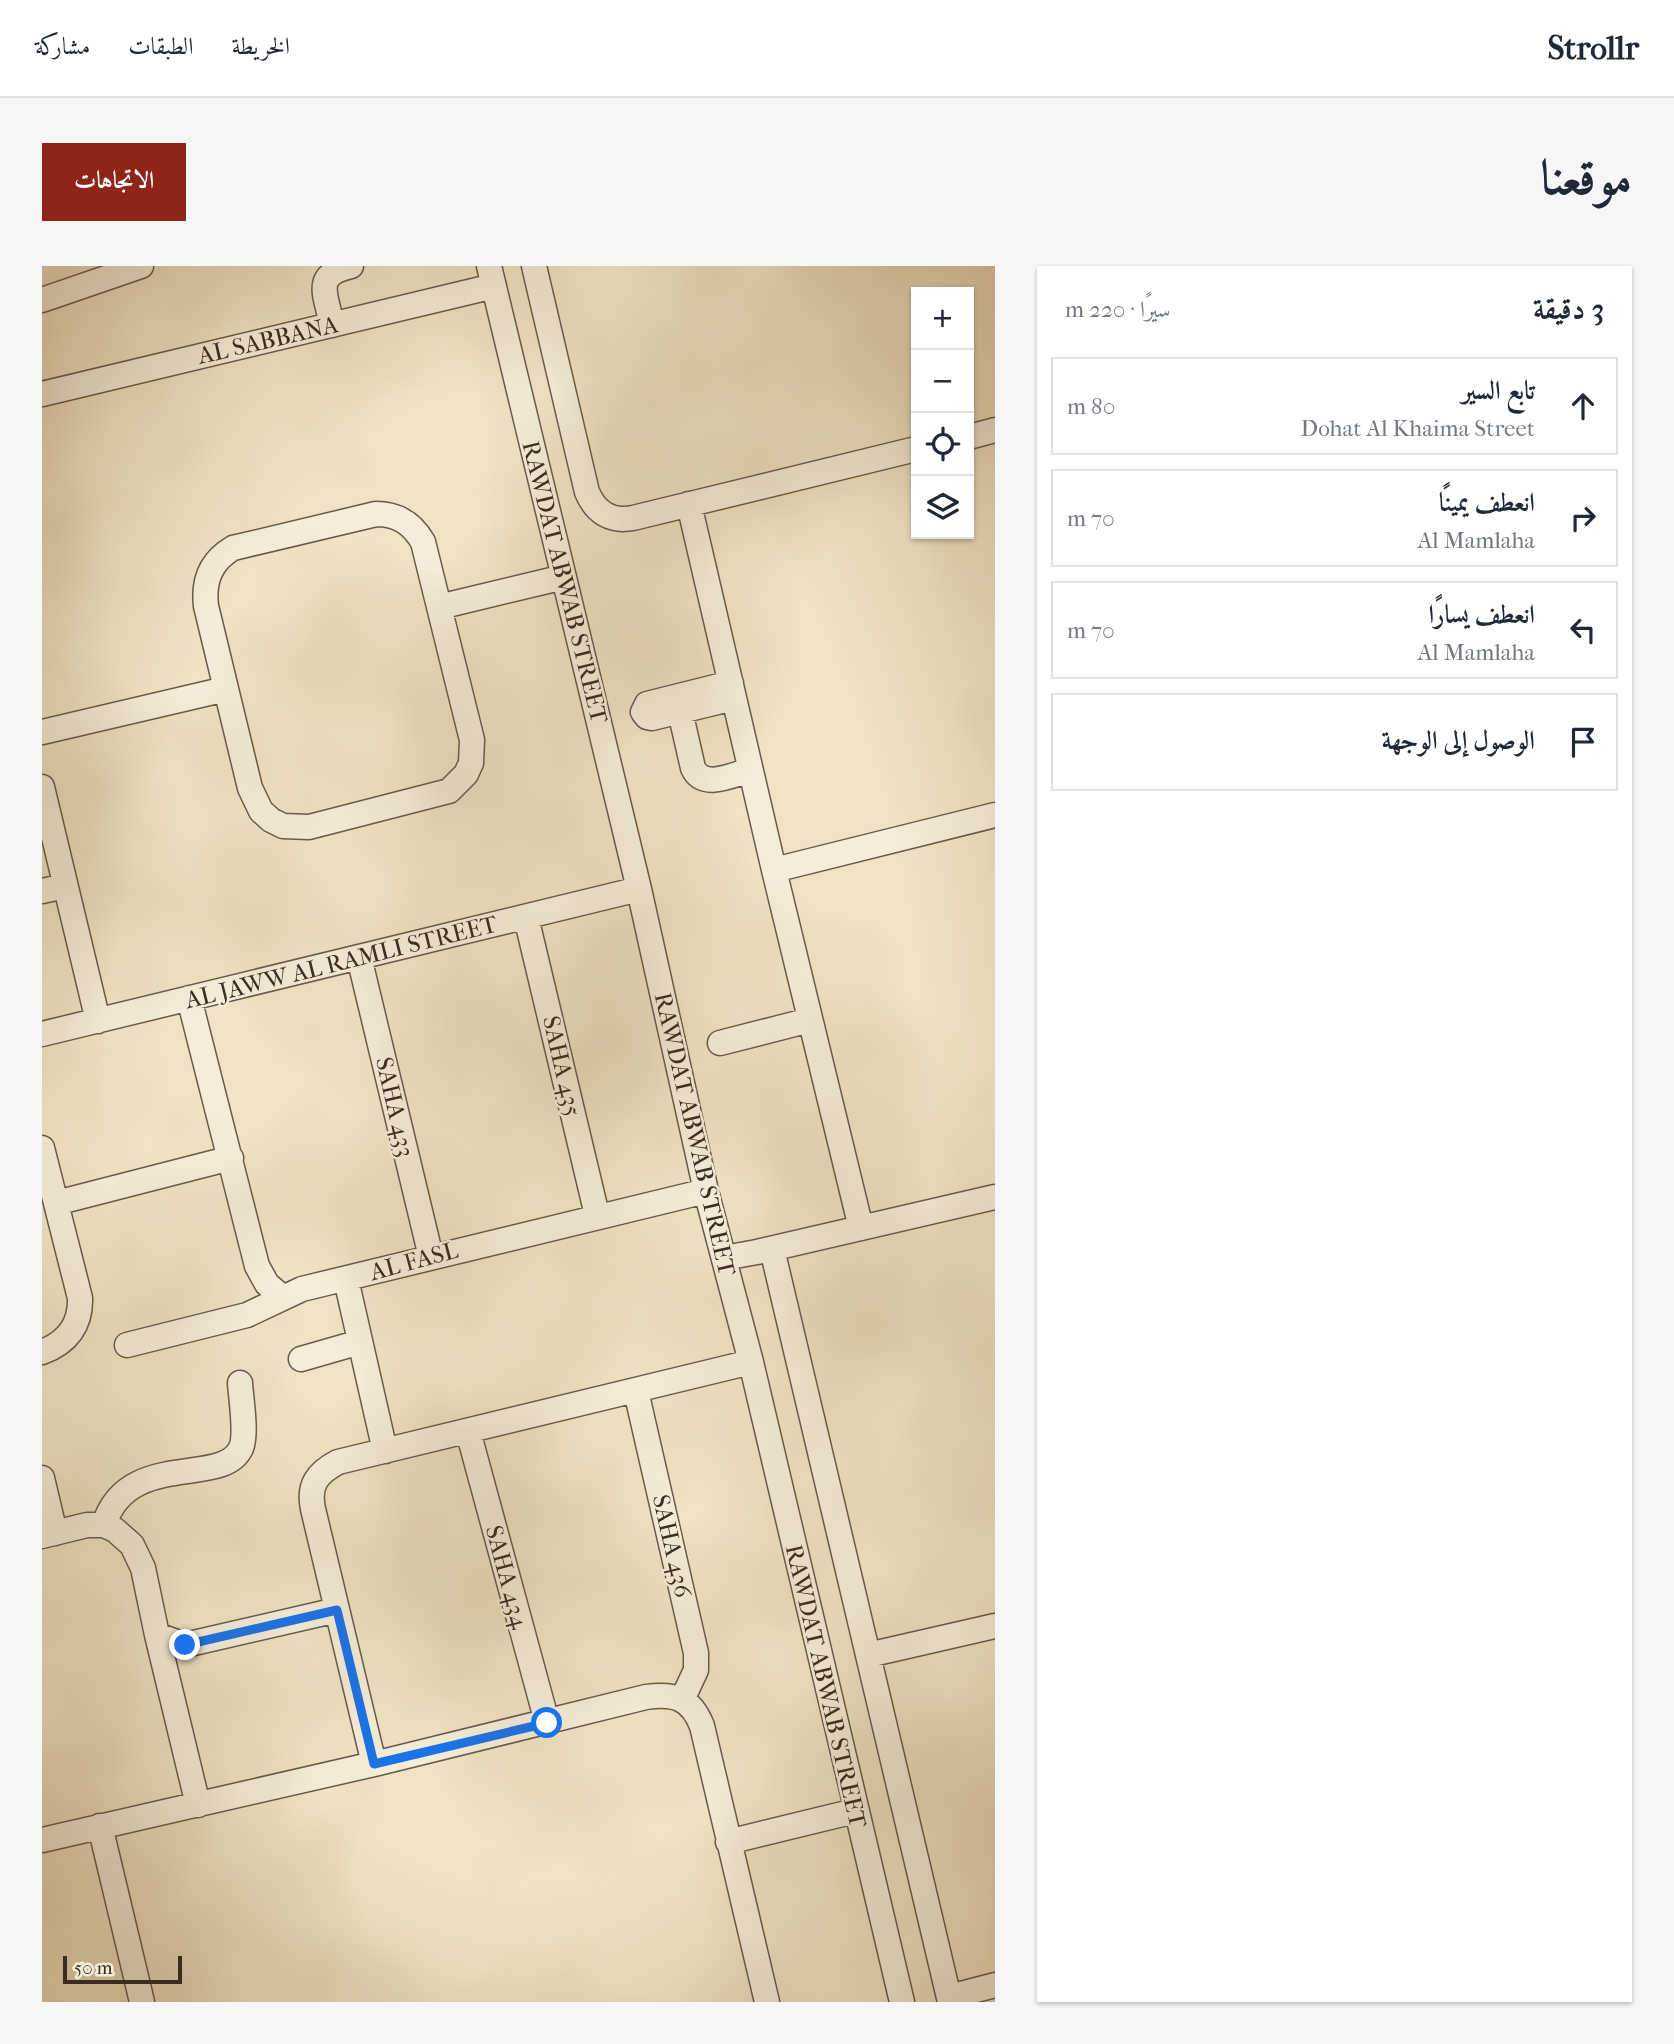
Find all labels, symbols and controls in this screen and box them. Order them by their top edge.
text: Strollr [1548,29,1639,68]
text: مشاركة [35,32,90,60]
text: الطبقات [128,32,194,60]
text: الخريطة [232,32,290,60]
button: الاتجاهات [42,143,186,221]
text: موقعنا [1540,149,1632,207]
map controls [911,287,974,539]
button: + [911,287,974,350]
text: 3 دقيقة [1533,292,1604,327]
text: سيرًا · 220 m [1065,296,1171,323]
street label: AL SABBANA [194,310,341,370]
button: − [911,350,974,413]
text: تابع السير [1462,375,1535,406]
icon: ahead [1564,387,1602,425]
text: 80 m [1067,393,1115,420]
button: locate [911,413,974,476]
text: Dohat Al Khaima Street [1301,415,1535,442]
street label: RAWDAT ABWAB STREET [516,438,614,727]
button: layers [911,476,974,539]
text: انعطف يمينًا [1439,487,1535,518]
icon: right [1564,499,1602,537]
text: 70 m [1067,505,1115,532]
text: Al Mamlaha [1417,527,1535,554]
text: انعطف يسارًا [1428,599,1535,630]
icon: left [1564,611,1602,649]
text: 70 m [1067,617,1115,644]
text: Al Mamlaha [1417,639,1535,666]
icon: arrive [1564,723,1602,761]
text: الوصول إلى الوجهة [1381,725,1535,756]
street label: AL JAWW AL RAMLI STREET [181,909,501,1015]
street label: RAWDAT ABWAB STREET [649,990,741,1279]
street label: SAHA 435 [537,1013,587,1119]
street label: SAHA 433 [370,1054,420,1160]
street label: AL FASL [366,1236,462,1286]
street label: SAHA 436 [647,1492,698,1601]
street label: SAHA 434 [480,1522,534,1633]
street label: RAWDAT ABWAB STREET [780,1542,872,1831]
route end [169,1629,200,1660]
route start [531,1707,562,1738]
scale bar [63,1953,182,1985]
text: 50 m [74,1957,113,1979]

